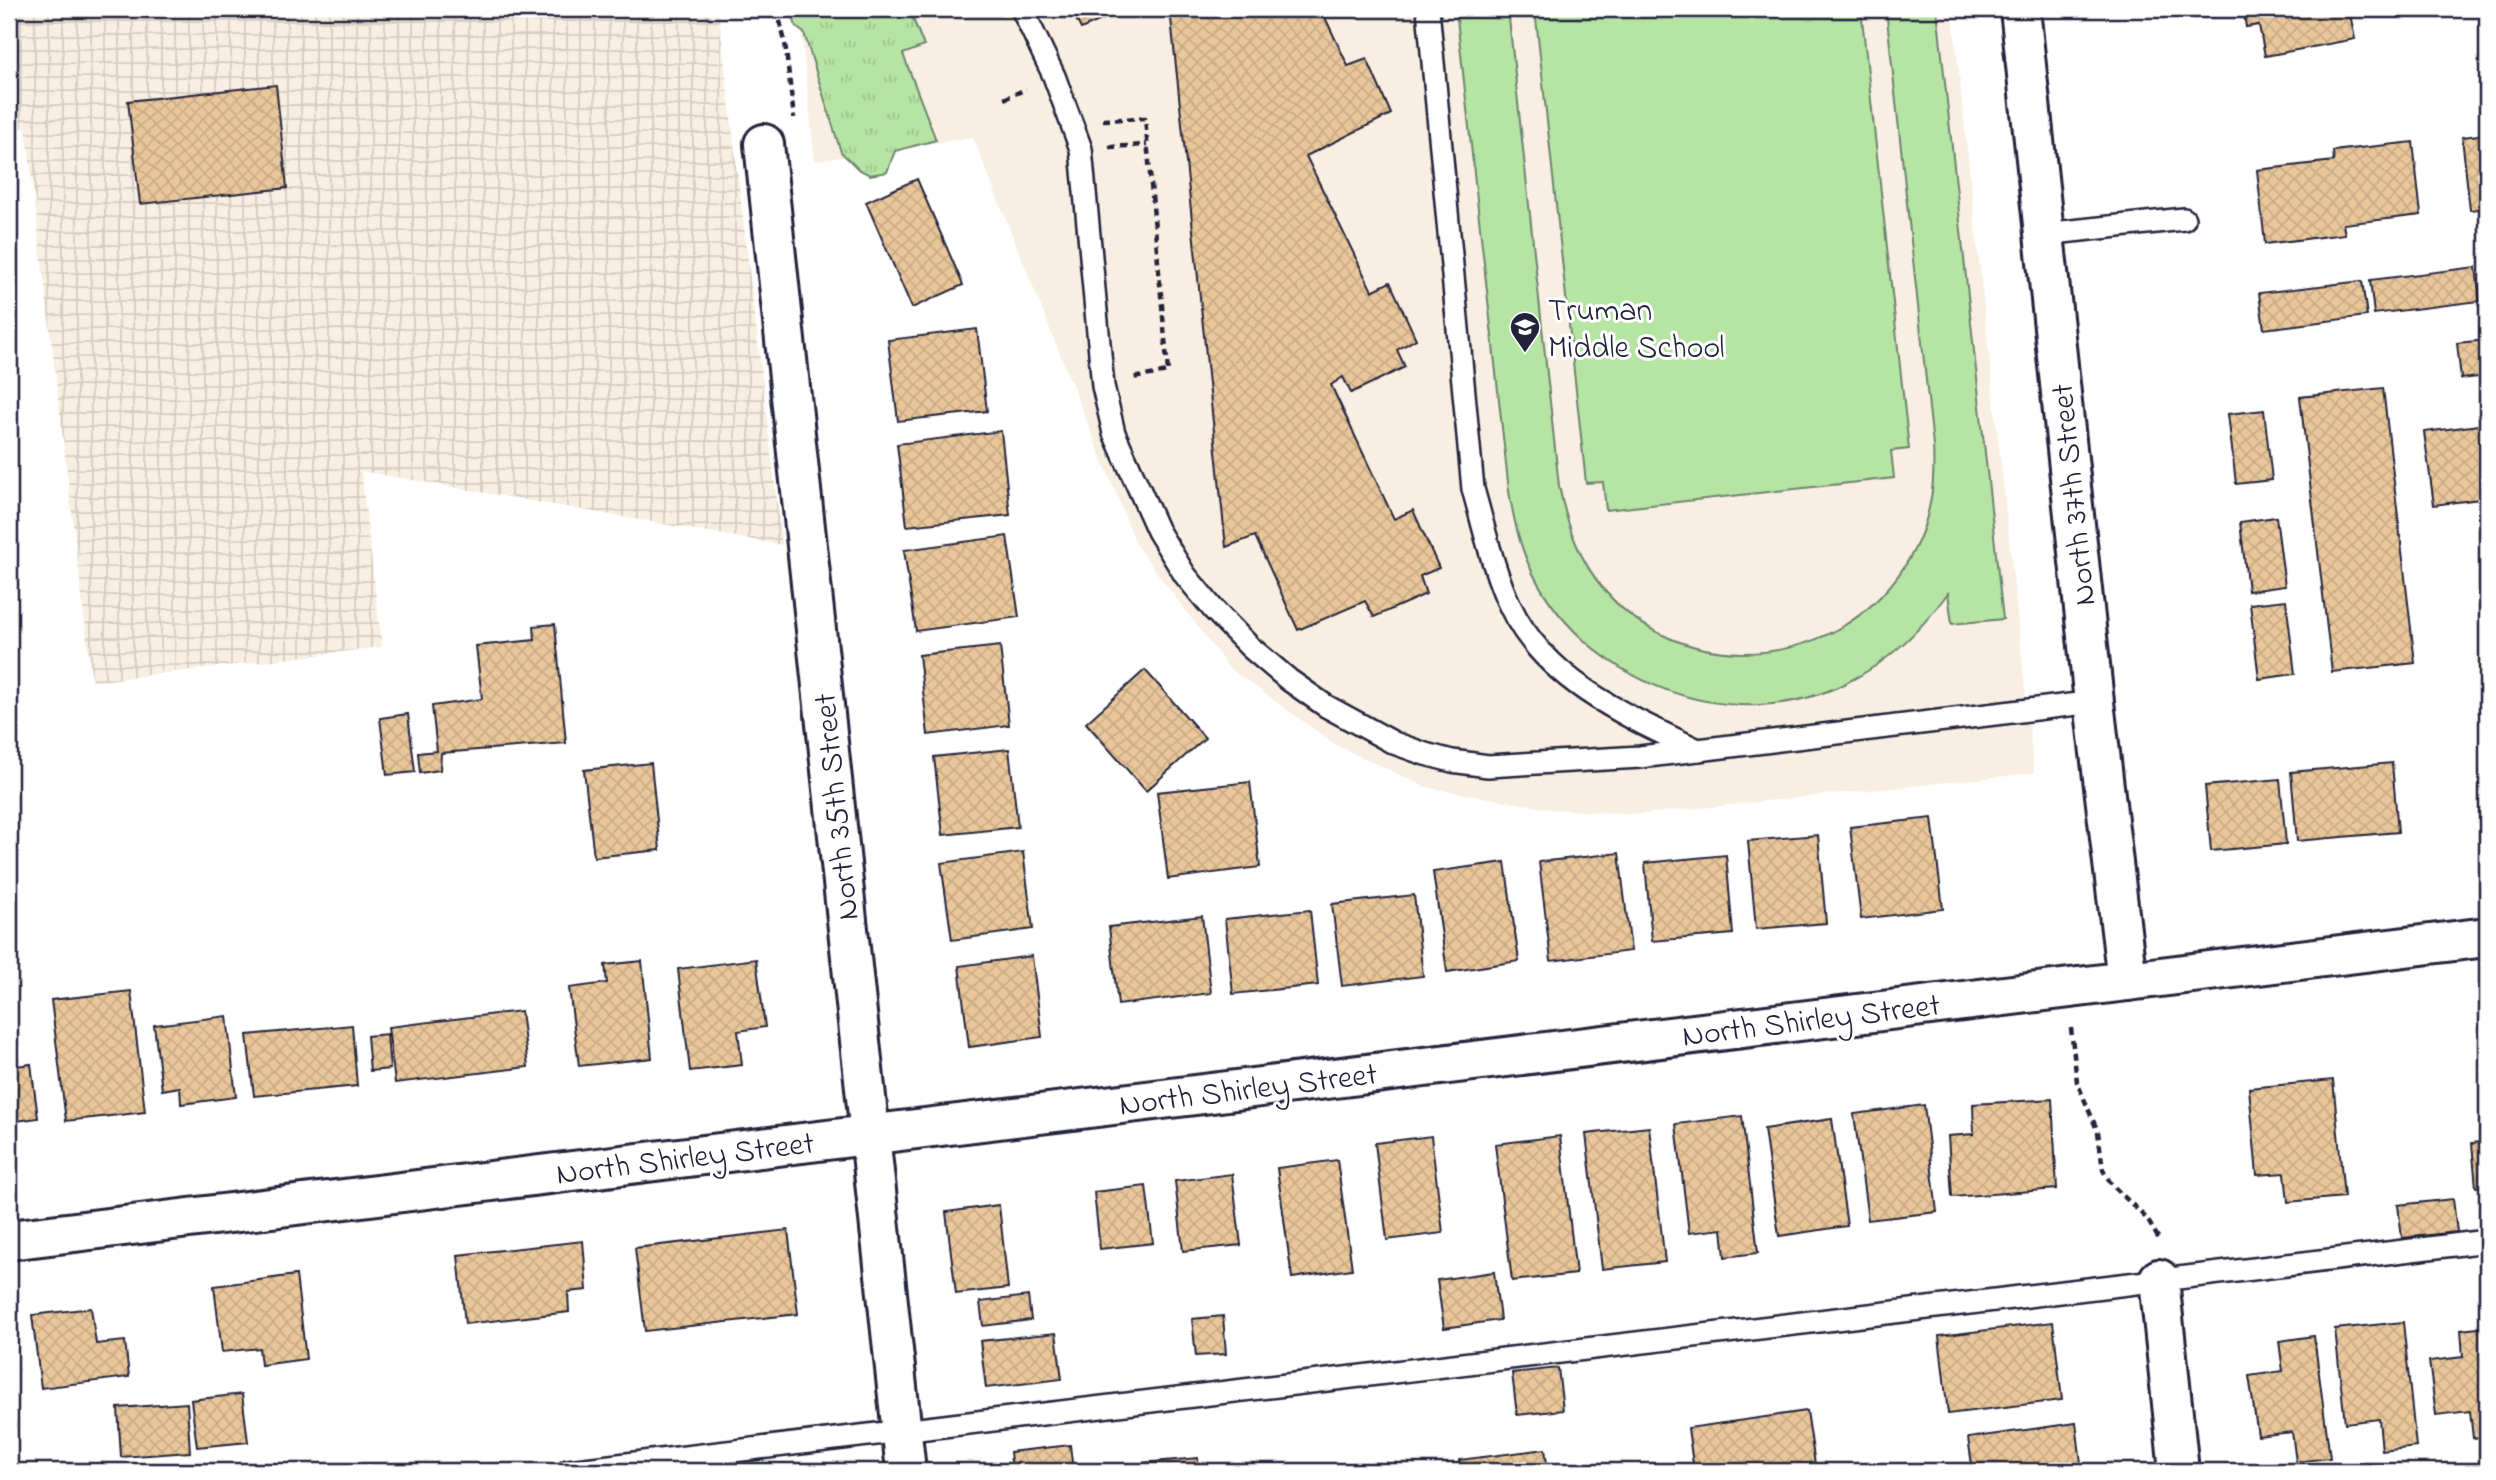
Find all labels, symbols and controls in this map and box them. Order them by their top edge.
place label: Truman Middle School [1548,289,1725,373]
school or university icon: Truman Middle School [1508,310,1542,354]
street label: North 37th Street [2040,381,2111,608]
street label: North 35th Street [803,690,874,923]
street label: North Shirley Street [1680,983,1943,1062]
street label: North Shirley Street [1117,1052,1380,1131]
street label: North Shirley Street [554,1121,817,1200]

